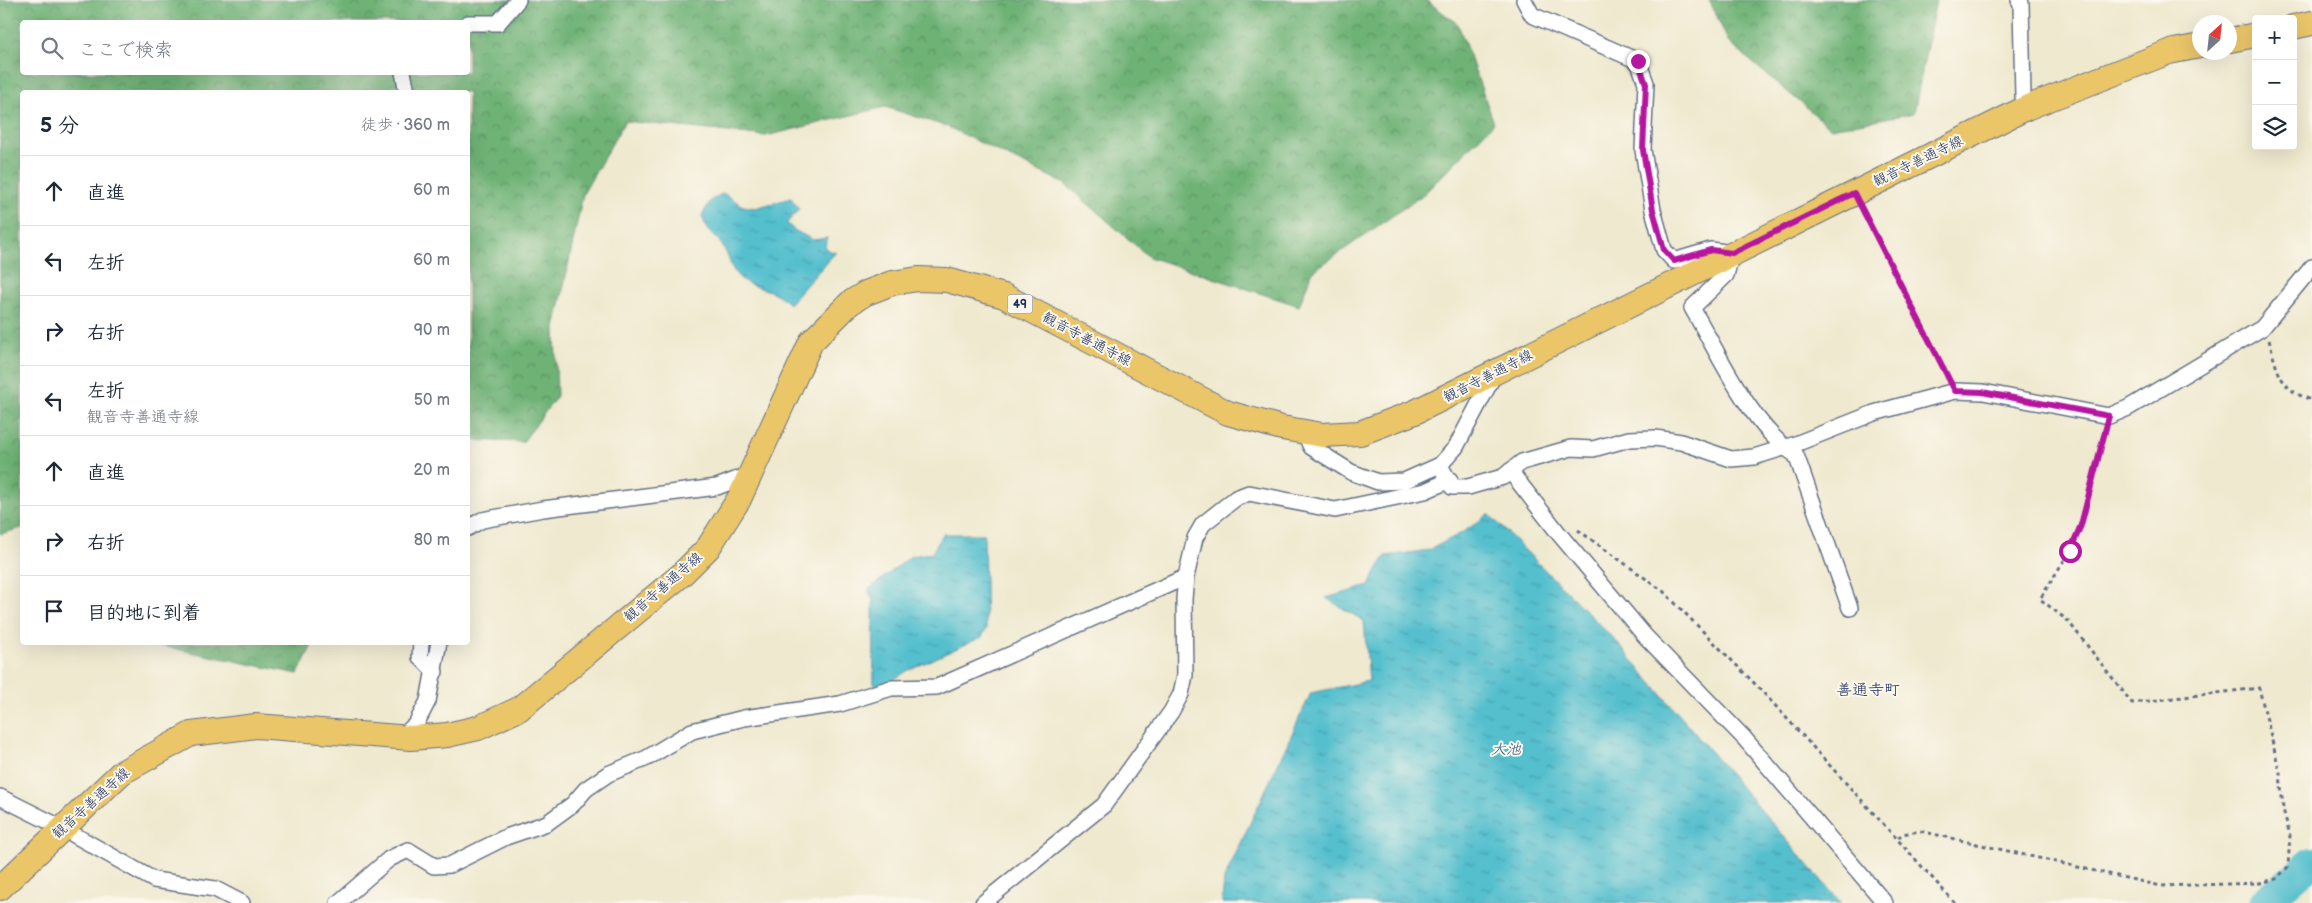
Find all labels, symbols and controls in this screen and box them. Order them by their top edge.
north arrow [2192,15,2237,60]
map controls [2252,15,2297,150]
button: + [2252,15,2297,60]
search box [20,20,470,75]
icon: search [38,34,66,62]
text: ここで検索 [78,39,173,62]
route end [1627,50,1650,73]
button: − [2252,60,2297,105]
button: layers [2252,105,2297,150]
text: 5 分 [40,113,79,138]
text: 徒歩 · 360 m [361,116,450,135]
street label: 観音寺善通寺線 [1870,132,1966,190]
icon: ahead [40,177,68,205]
text: 60 m [413,181,450,200]
text: 直進 [87,182,125,205]
icon: left [40,247,68,275]
text: 60 m [413,251,450,270]
text: 左折 [87,252,125,275]
road number: 49 [1008,294,1032,314]
street label: 観音寺善通寺線 [1040,308,1134,370]
icon: right [40,317,68,345]
text: 90 m [414,321,450,340]
text: 右折 [87,322,125,345]
street label: 観音寺善通寺線 [1440,346,1536,406]
text: 左折 [87,380,125,403]
icon: left [40,387,68,415]
text: 50 m [414,391,450,410]
text: 観音寺善通寺線 [87,408,199,427]
icon: ahead [40,457,68,485]
text: 20 m [414,461,450,480]
text: 直進 [87,462,125,485]
icon: right [40,527,68,555]
text: 80 m [414,531,450,550]
text: 右折 [87,532,125,555]
route start [2059,540,2082,563]
street label: 観音寺善通寺線 [620,548,706,626]
icon: arrive [40,597,68,625]
text: 目的地に到着 [87,602,201,625]
district label: 善通寺町 [1836,681,1900,700]
water label: 大池 [1491,740,1522,759]
street label: 観音寺善通寺線 [49,764,133,842]

